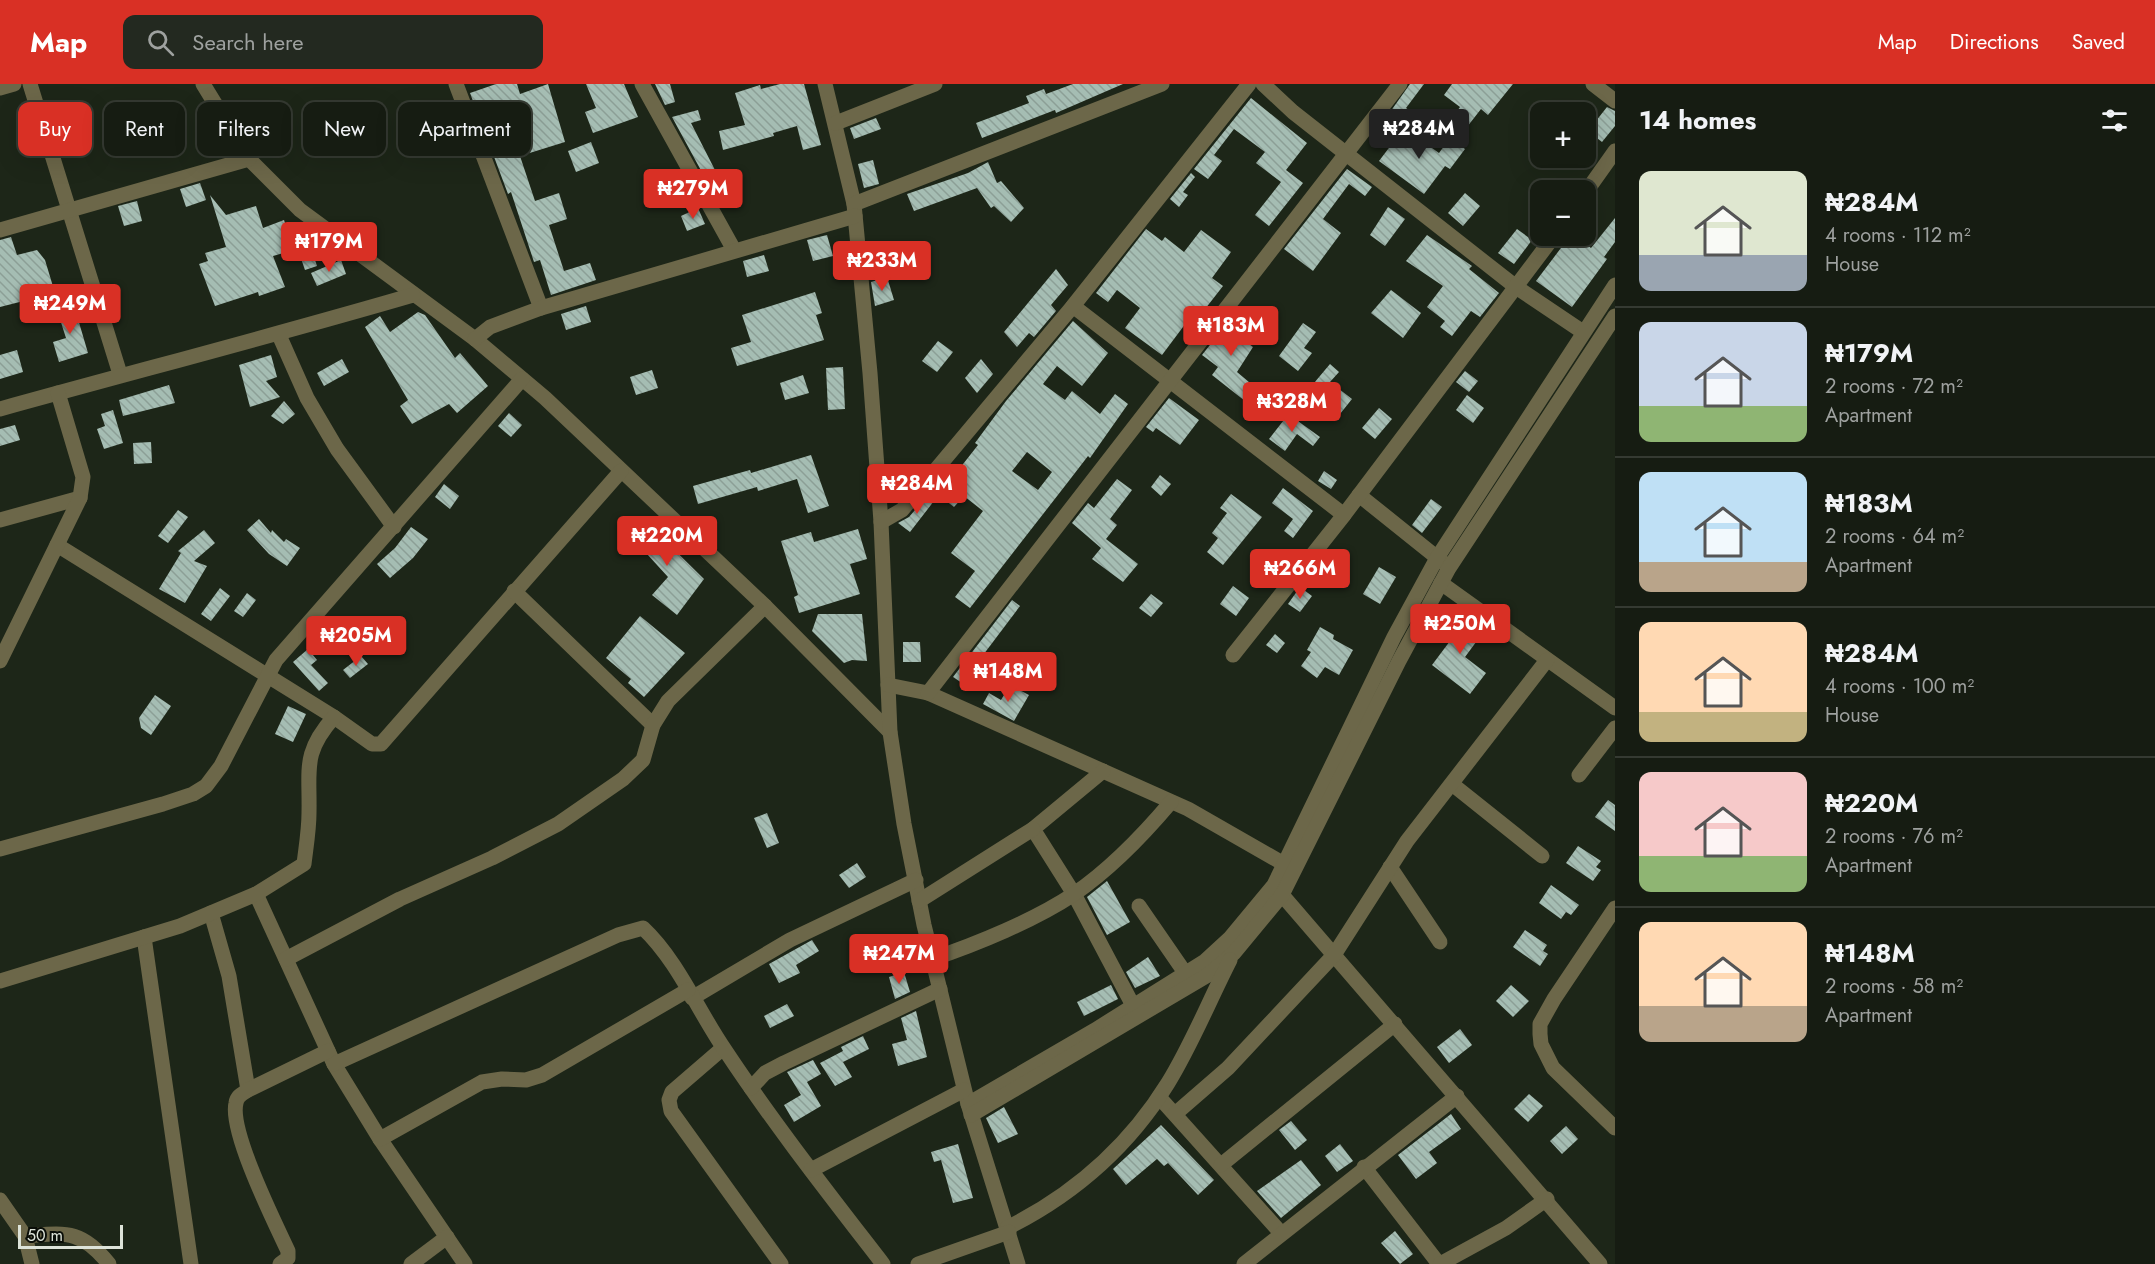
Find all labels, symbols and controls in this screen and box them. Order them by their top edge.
search box [123,15,543,69]
text: Map [30,22,87,63]
icon: search [144,26,177,59]
text: Search here [192,26,304,58]
text: Map [1878,27,1917,57]
text: Directions [1950,27,2039,57]
text: Saved [2072,27,2125,57]
text: 14 homes [1639,101,1756,139]
chip: Buy [18,102,92,156]
chip: Rent [104,102,185,156]
chip: Filters [197,102,291,156]
chip: New [303,102,386,156]
chip: Apartment [398,102,531,156]
map controls [1530,102,1596,246]
button: + [1530,102,1596,168]
icon: filters [2098,104,2131,137]
pin: ₦284M [1377,109,1461,160]
text: ₦284M [1383,114,1455,143]
pin: ₦279M [651,169,735,220]
text: ₦279M [658,174,728,203]
button: − [1530,180,1596,246]
text: ₦284M [1825,183,1918,221]
icon: home [1687,195,1759,267]
text: 4 rooms · 112 m² [1825,221,1971,250]
pin: ₦179M [287,222,371,273]
text: ₦179M [295,227,363,256]
pin: ₦233M [840,241,924,292]
text: ₦233M [847,246,917,275]
text: House [1825,250,1879,279]
pin: ₦249M [28,284,112,335]
text: ₦249M [34,289,106,318]
pin: ₦183M [1189,306,1273,357]
text: ₦183M [1197,311,1265,340]
text: ₦179M [1825,334,1913,372]
icon: home [1687,346,1759,418]
text: 2 rooms · 72 m² [1825,372,1963,401]
pin: ₦328M [1250,382,1334,433]
text: ₦328M [1257,387,1327,416]
text: Apartment [1825,401,1912,430]
pin: ₦284M [875,464,959,515]
text: ₦284M [881,469,953,498]
text: ₦183M [1825,484,1913,522]
icon: home [1687,496,1759,568]
pin: ₦220M [625,516,709,567]
text: ₦220M [631,521,703,550]
text: 2 rooms · 64 m² [1825,522,1964,551]
pin: ₦266M [1258,549,1342,600]
text: Apartment [1825,551,1912,580]
text: ₦266M [1264,554,1336,583]
pin: ₦250M [1418,604,1502,655]
text: ₦250M [1424,609,1496,638]
pin: ₦205M [314,616,398,667]
text: ₦205M [320,621,392,650]
text: ₦284M [1825,634,1918,672]
icon: home [1687,646,1759,718]
pin: ₦148M [966,652,1050,703]
text: ₦148M [974,657,1042,686]
text: 4 rooms · 100 m² [1825,672,1974,701]
text: House [1825,701,1879,730]
text: ₦220M [1825,784,1918,822]
icon: home [1687,796,1759,868]
text: 2 rooms · 76 m² [1825,822,1963,851]
text: Apartment [1825,851,1912,880]
pin: ₦247M [857,934,941,985]
text: ₦148M [1825,934,1915,972]
text: ₦247M [863,939,935,968]
icon: home [1687,946,1759,1018]
text: 2 rooms · 58 m² [1825,972,1963,1001]
text: Apartment [1825,1001,1912,1030]
scale bar [18,1222,123,1250]
text: 50 m [27,1224,63,1247]

